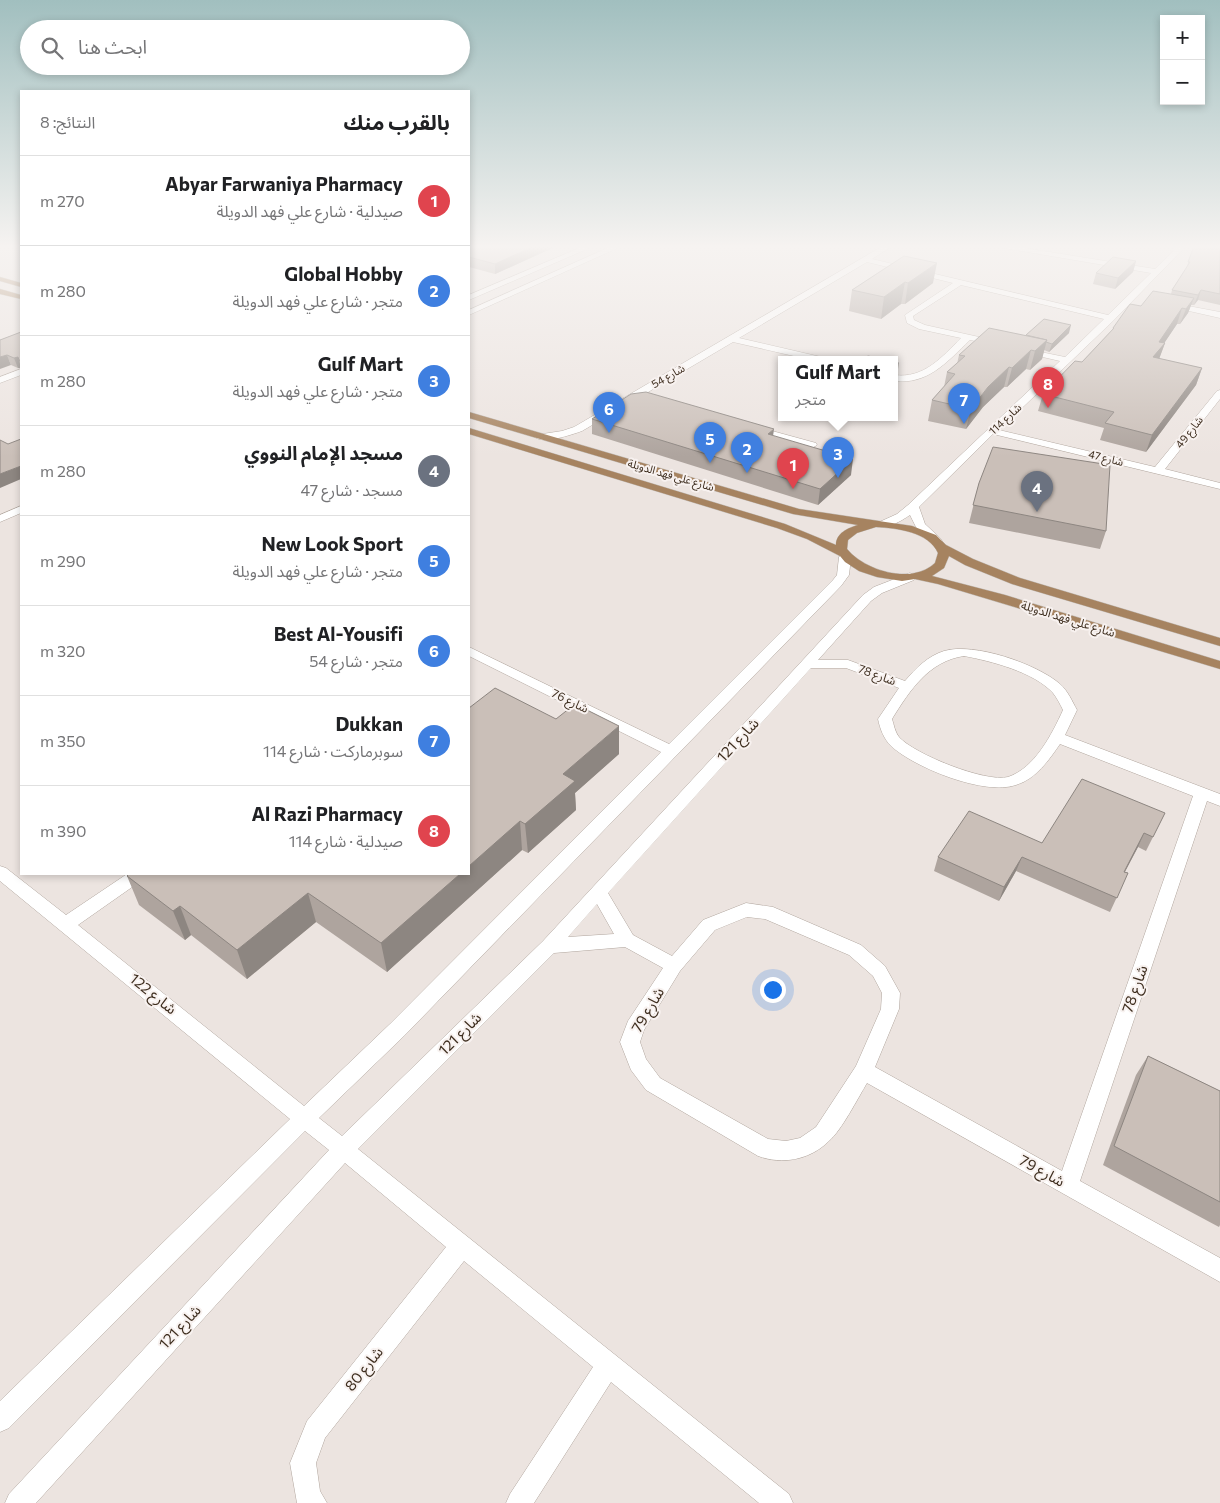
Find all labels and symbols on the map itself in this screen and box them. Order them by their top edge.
street label: شارع 54 [649,361,688,392]
pin: 8 [1032,367,1064,408]
pin: 7 [948,383,980,424]
pin: 6 [593,392,625,433]
street label: شارع 114 [986,400,1025,438]
street label: شارع 49 [1172,413,1207,451]
pin: 5 [694,422,726,463]
pin: 2 [731,432,763,473]
pin: 3 [822,437,854,478]
street label: شارع 47 [1087,447,1125,470]
pin: 1 [777,448,809,489]
street label: شارع علي فهد الدويلة [625,456,716,497]
pin: 4 [1021,471,1053,512]
street label: شارع علي فهد الدويلة [1019,597,1117,643]
street label: شارع 78 [855,661,898,690]
street label: شارع 76 [548,685,591,718]
street label: شارع 121 [713,714,765,768]
street label: شارع 78 [1118,962,1154,1016]
street label: شارع 122 [124,969,181,1021]
your location [760,977,786,1003]
street label: شارع 79 [627,984,671,1037]
street label: شارع 121 [434,1008,487,1061]
street label: شارع 79 [1015,1150,1069,1194]
street label: شارع 121 [155,1301,207,1355]
street label: شارع 80 [340,1343,389,1396]

